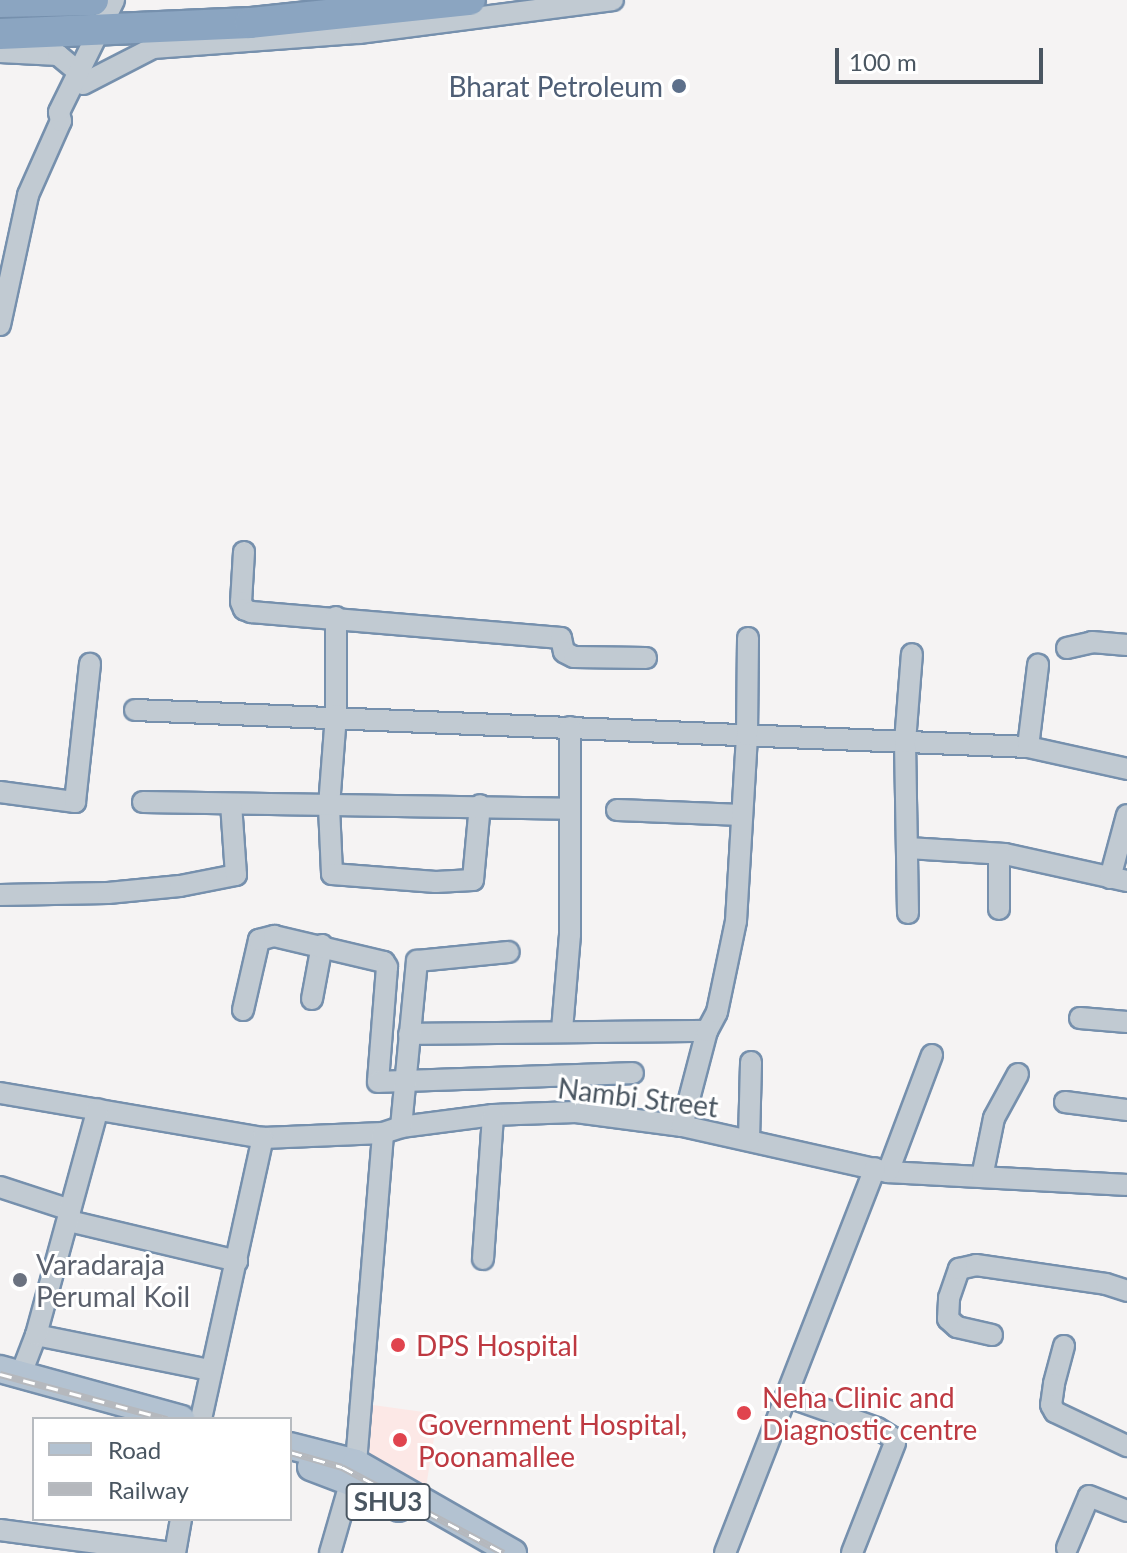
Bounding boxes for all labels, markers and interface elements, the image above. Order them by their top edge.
scale bar [839,32,1047,82]
text: 100 m [849,47,917,76]
place label: Bharat Petroleum [448,69,663,103]
marker: Bharat Petroleum [670,77,688,95]
street label: Nambi Street [556,1071,720,1123]
place label: Varadaraja Perumal Koil [36,1247,190,1313]
marker: Varadaraja Perumal Koil [11,1271,29,1289]
place label: DPS Hospital [416,1328,578,1362]
marker: DPS Hospital [387,1334,409,1356]
place label: Neha Clinic and Diagnostic centre [762,1380,977,1446]
marker: Neha Clinic and Diagnostic centre [733,1402,755,1424]
place label: Government Hospital, Poonamallee [418,1407,687,1473]
legend [32,1417,292,1521]
marker: Government Hospital, Poonamallee [389,1429,411,1451]
text: Road [108,1435,161,1464]
text: Railway [108,1475,189,1504]
road number: SHU3 [344,1480,432,1524]

